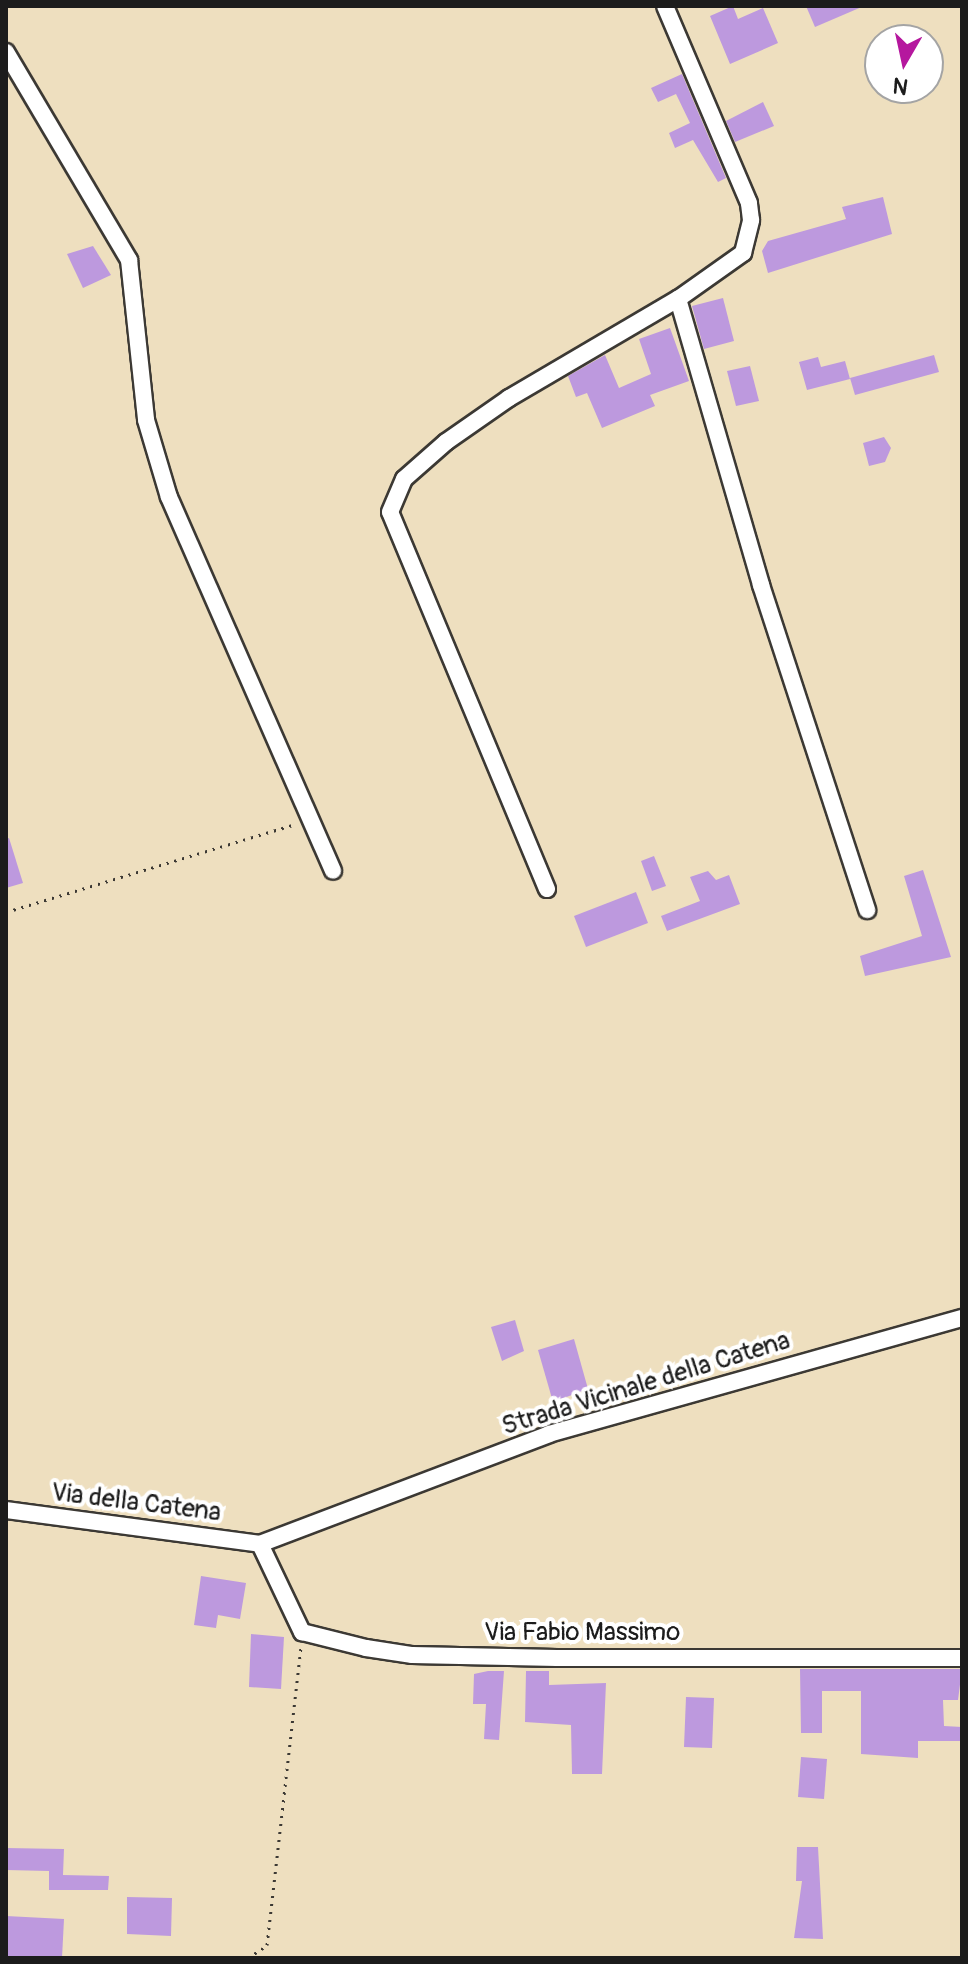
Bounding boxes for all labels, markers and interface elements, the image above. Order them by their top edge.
north arrow [864,24,944,104]
text: N [891,71,910,101]
street label: Strada Vicinale della Catena [498,1325,794,1443]
street label: Via della Catena [49,1477,223,1529]
street label: Via Fabio Massimo [484,1617,680,1649]

